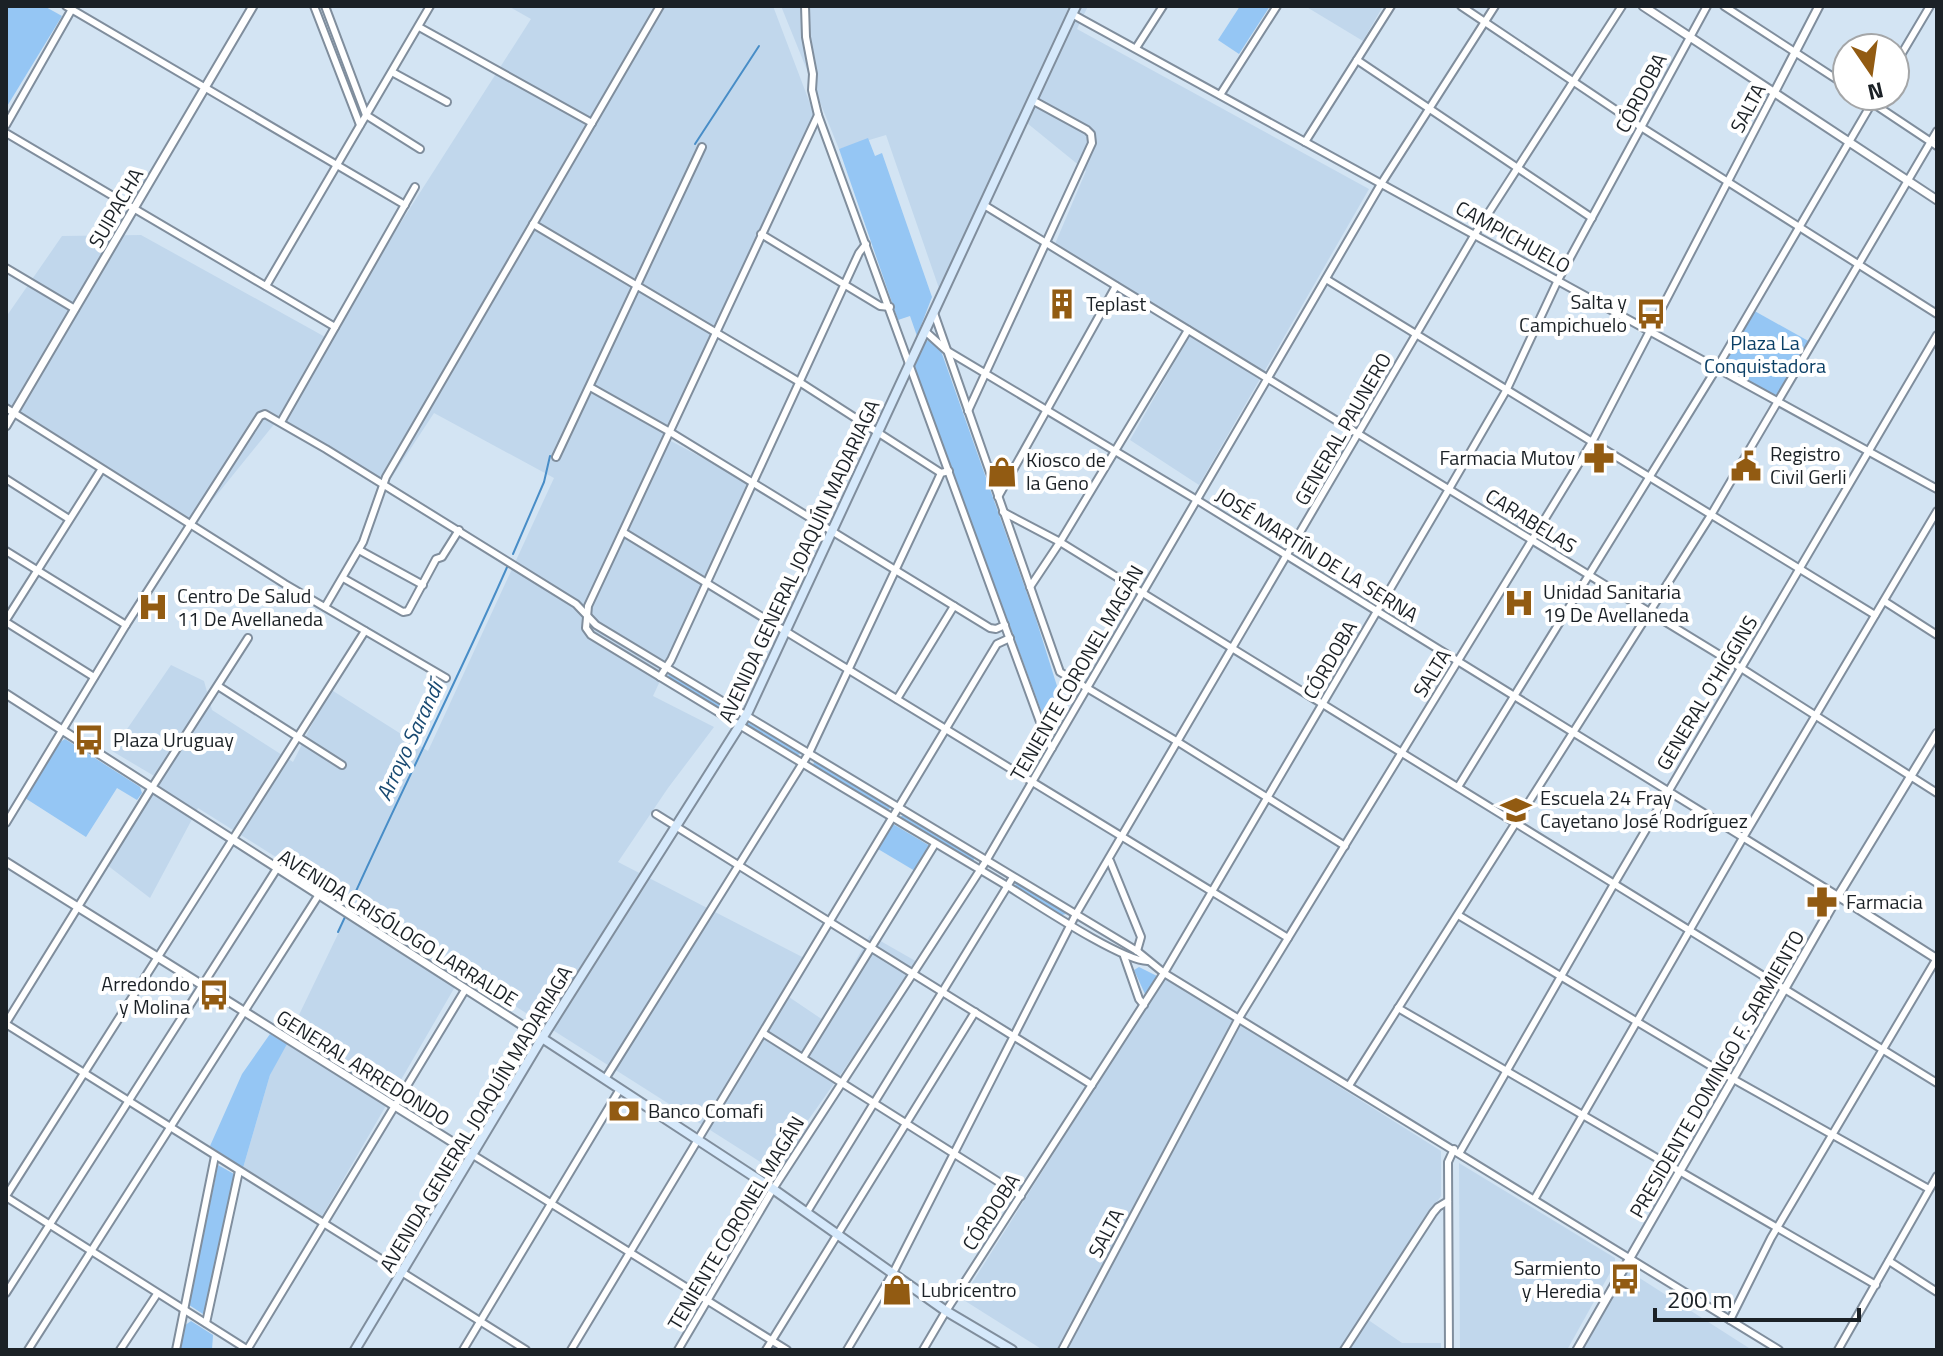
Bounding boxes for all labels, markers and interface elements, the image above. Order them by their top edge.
north arrow [1831,32,1911,112]
street label: CÓRDOBA [1607,47,1675,138]
text: N [1864,73,1887,110]
street label: SALTA [1722,78,1773,138]
street label: SUIPACHA [80,162,151,254]
street label: CAMPICHUELO [1450,192,1576,281]
place label: Salta y Campichuelo [1519,286,1627,340]
building icon: Teplast [1045,287,1079,321]
place label: Teplast [1086,288,1146,319]
bus stop icon: Salta y Campichuelo [1634,297,1668,331]
park label: Plaza La Conquistadora [1704,327,1826,381]
street label: GENERAL PAUNERO [1286,347,1399,511]
street label: AVENIDA GENERAL JOAQUÍN MADARIAGA [710,394,887,727]
place label: Registro Civil Gerli [1770,438,1847,492]
pharmacy icon: Farmacia Mutov [1582,441,1616,475]
place label: Farmacia Mutov [1440,442,1575,473]
place label: Kiosco de la Geno [1026,444,1106,498]
public building icon: Registro Civil Gerli [1729,449,1763,483]
shop icon: Kiosco de la Geno [985,455,1019,489]
street label: JOSÉ MARTÍN DE LA SERNA [1210,480,1425,630]
street label: CARABELAS [1480,480,1583,561]
street label: TENIENTE CORONEL MAGÁN [1002,559,1151,786]
place label: Unidad Sanitaria 19 De Avellaneda [1543,576,1689,630]
place label: Centro De Salud 11 De Avellaneda [177,580,323,634]
hospital icon: Unidad Sanitaria 19 De Avellaneda [1502,586,1536,620]
hospital icon: Centro De Salud 11 De Avellaneda [136,590,170,624]
street label: GENERAL O'HIGGINS [1648,609,1765,776]
street label: CÓRDOBA [1295,615,1365,705]
street label: SALTA [1405,643,1458,703]
water label: Arroyo Sarandí [367,671,454,806]
bus stop icon: Plaza Uruguay [72,723,106,757]
place label: Plaza Uruguay [113,724,234,755]
place label: Escuela 24 Fray Cayetano José Rodríguez [1540,782,1748,836]
school or university icon: Escuela 24 Fray Cayetano José Rodríguez [1499,793,1533,827]
street label: AVENIDA CRISÓLOGO LARRALDE [272,841,524,1014]
pharmacy icon: Farmacia [1805,885,1839,919]
place label: Farmacia [1846,886,1923,917]
street label: PRESIDENTE DOMINGO F. SARMIENTO [1621,924,1812,1224]
street label: AVENIDA GENERAL JOAQUÍN MADARIAGA [371,959,580,1278]
place label: Arredondo y Molina [101,968,190,1022]
bus stop icon: Arredondo y Molina [197,978,231,1012]
street label: GENERAL ARREDONDO [271,1002,456,1134]
bank icon: Banco Comafi [607,1094,641,1128]
place label: Banco Comafi [648,1095,764,1126]
street label: TENIENTE CORONEL MAGÁN [659,1110,812,1336]
street label: CÓRDOBA [954,1167,1027,1256]
street label: SALTA [1080,1203,1131,1263]
place label: Sarmiento y Heredia [1514,1252,1601,1306]
bus stop icon: Sarmiento y Heredia [1608,1262,1642,1296]
scale bar [1655,1272,1859,1322]
shop icon: Lubricentro [880,1273,914,1307]
place label: Lubricentro [921,1274,1017,1305]
text: 200 m [1667,1281,1733,1317]

